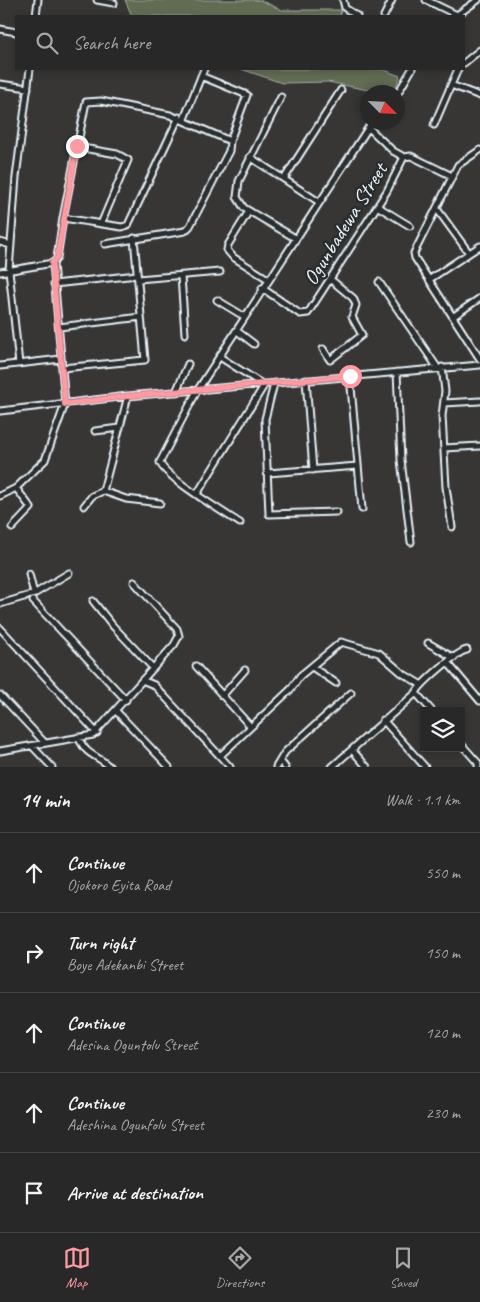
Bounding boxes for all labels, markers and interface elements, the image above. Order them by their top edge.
search box [15,15,465,70]
icon: search [33,29,61,57]
text: Search here [73,31,150,55]
north arrow [360,85,405,130]
route end [66,135,89,158]
street label: Ogunbadewa Street [297,157,394,290]
route start [339,365,362,388]
map controls [420,707,465,752]
button: layers [420,707,465,752]
text: 14 min [20,787,70,813]
text: Walk · 1.1 km [385,790,460,810]
text: Continue [67,851,124,875]
icon: ahead [20,859,48,887]
text: 550 m [426,863,460,883]
text: Ojokoro Eyita Road [67,875,171,895]
text: Turn right [67,931,134,955]
icon: right [20,939,48,967]
text: 150 m [426,943,460,963]
text: Boye Adekanbi Street [67,955,183,975]
text: Continue [67,1011,124,1035]
icon: ahead [20,1019,48,1047]
text: 120 m [426,1023,460,1043]
text: Adesina Oguntolu Street [67,1035,198,1055]
text: Continue [67,1091,124,1115]
icon: ahead [20,1099,48,1127]
text: 230 m [426,1103,460,1123]
text: Adeshina Ogunfolu Street [67,1115,204,1135]
icon: arrive [20,1179,48,1207]
text: Arrive at destination [67,1181,203,1205]
tab: Map [63,1244,91,1291]
tab: Directions [216,1244,264,1291]
tab: Saved [389,1244,417,1291]

